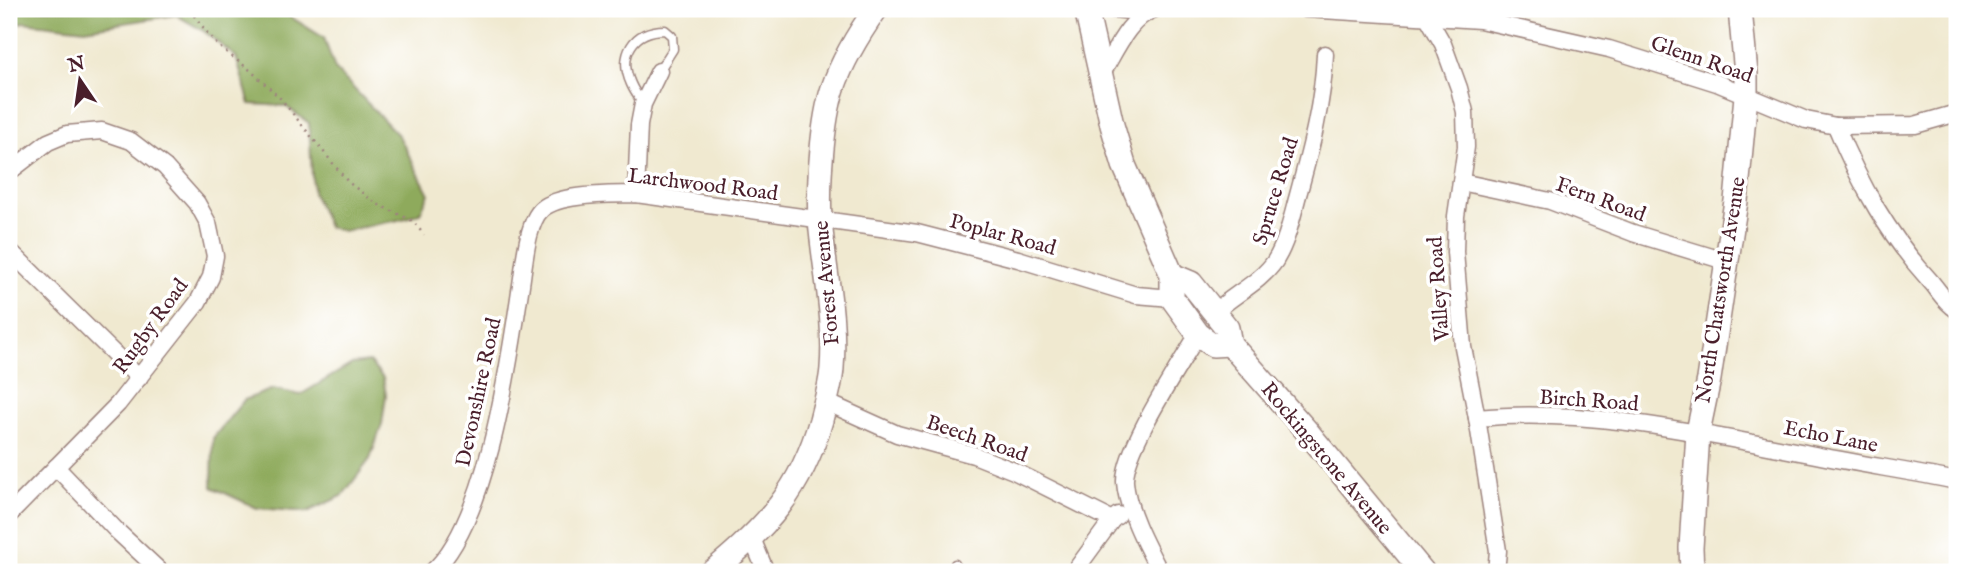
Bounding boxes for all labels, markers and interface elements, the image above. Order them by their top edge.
street label: Glenn Road [1647,30,1757,91]
north arrow [46,46,116,116]
text: N [65,52,88,79]
street label: Spruce Road [1247,133,1306,249]
street label: Larchwood Road [626,163,780,208]
street label: Fern Road [1552,172,1650,229]
street label: North Chatsworth Avenue [1690,175,1753,405]
street label: Poplar Road [947,208,1059,263]
street label: Forest Avenue [809,219,846,346]
street label: Valley Road [1422,235,1457,343]
street label: Rugby Road [108,273,195,380]
street label: Devonshire Road [450,315,509,469]
street label: Rockingstone Avenue [1254,377,1398,541]
street label: Birch Road [1538,385,1640,418]
street label: Beech Road [922,409,1031,470]
street label: Echo Lane [1781,415,1880,460]

